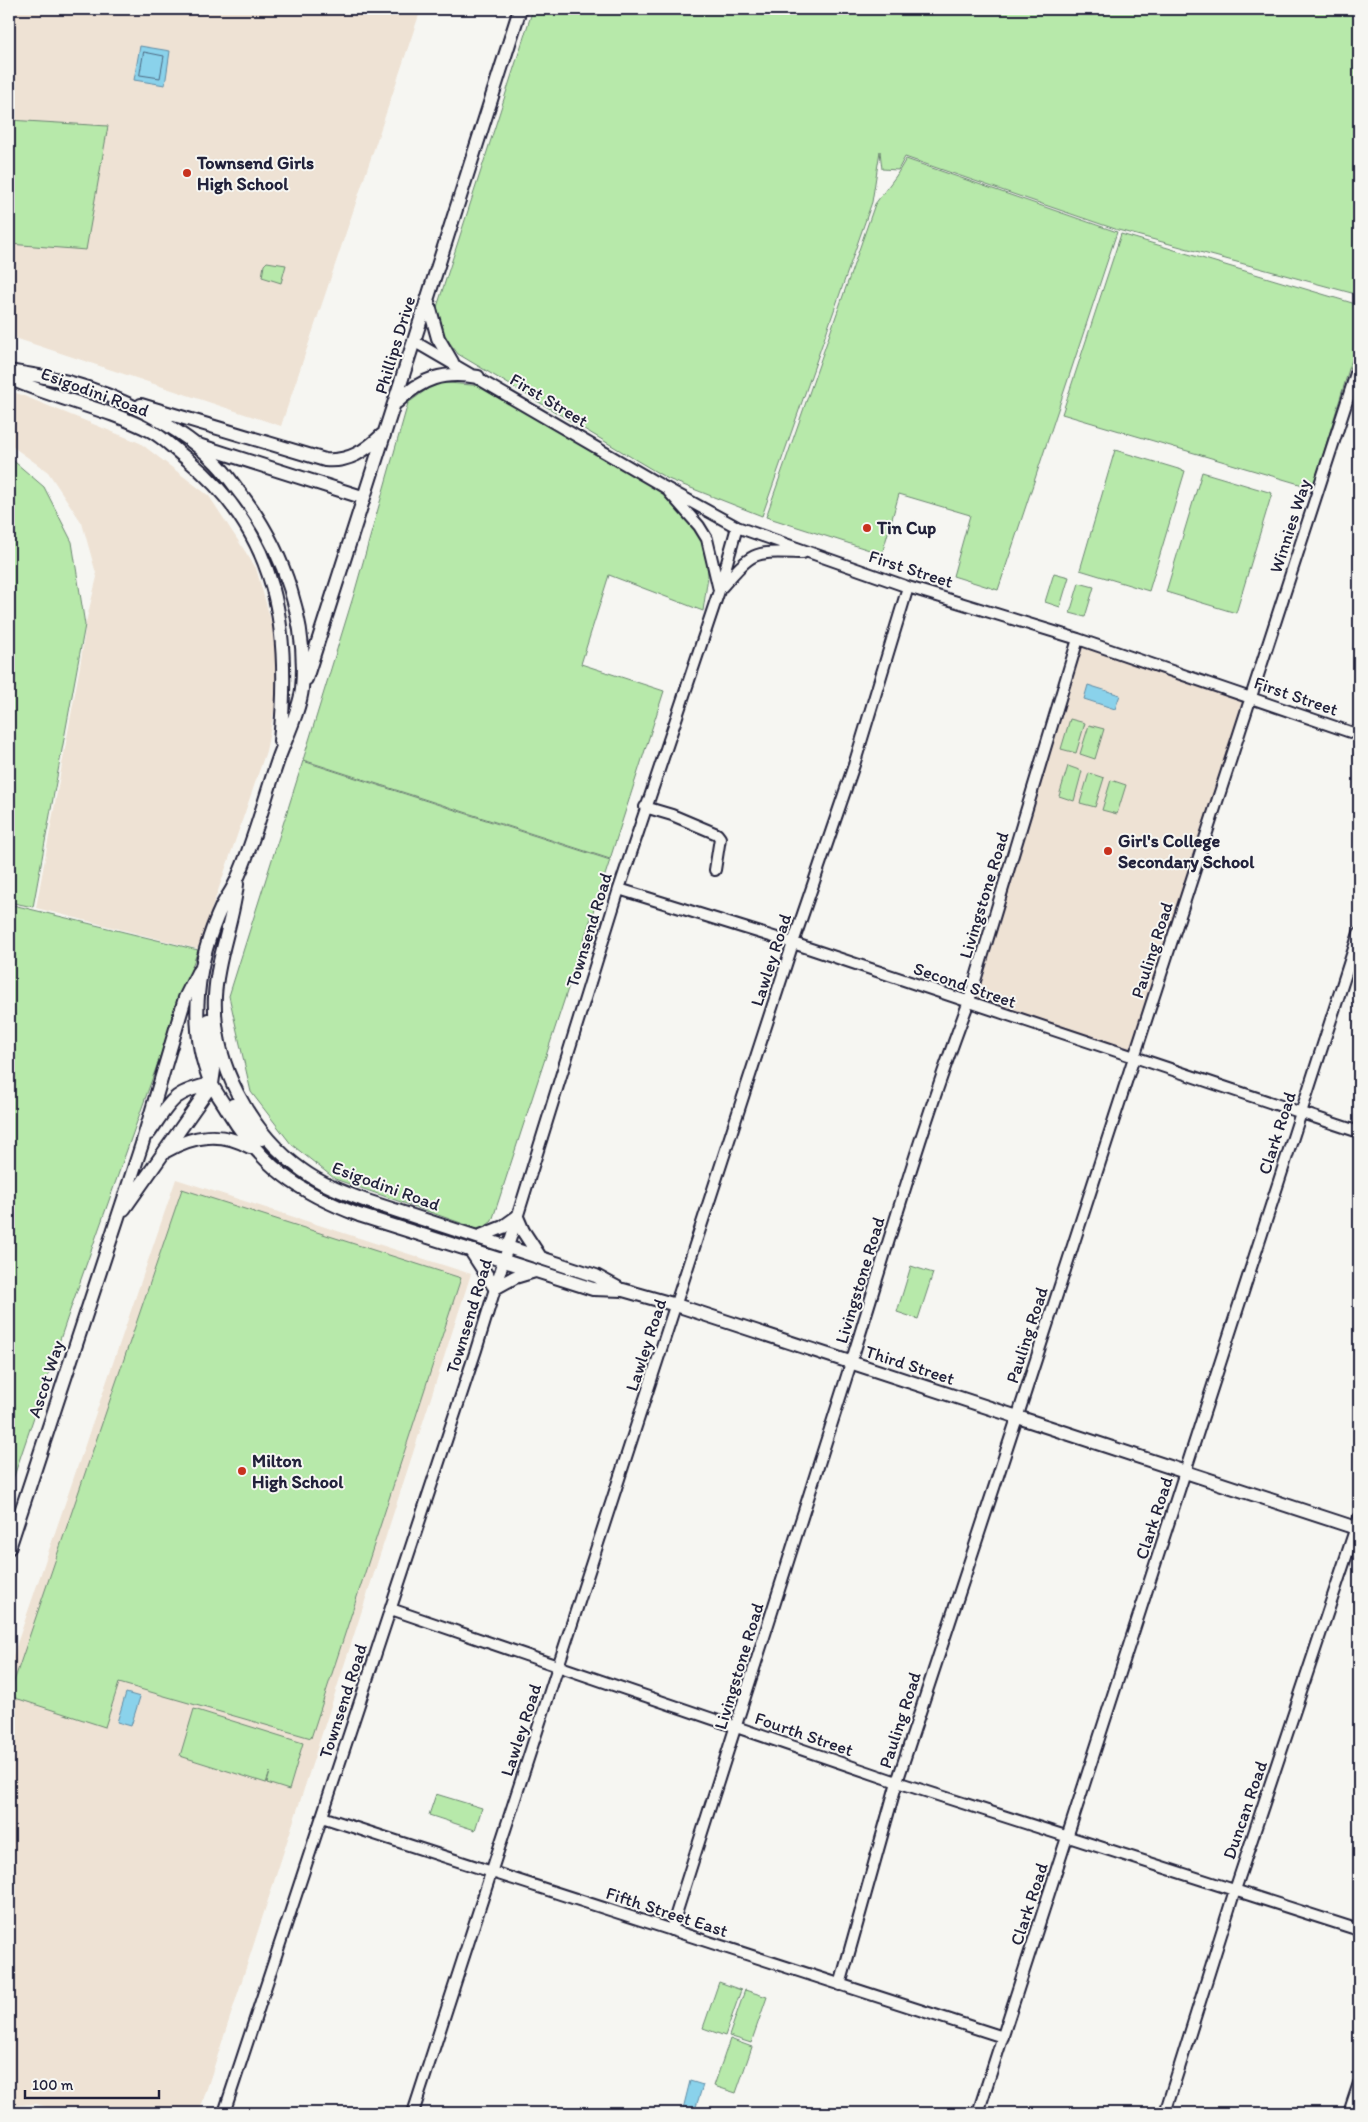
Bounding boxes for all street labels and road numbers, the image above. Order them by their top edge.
street label: Phillips Drive [370,293,420,397]
street label: Esigodini Road [38,362,152,422]
street label: First Street [506,368,592,432]
street label: Winnies Way [1264,476,1316,576]
street label: First Street [866,545,956,593]
street label: First Street [1251,671,1341,721]
street label: Livingstone Road [954,829,1014,961]
street label: Townsend Road [561,870,617,990]
street label: Pauling Road [1126,899,1178,1001]
street label: Lawley Road [746,911,796,1009]
street label: Second Street [911,957,1020,1013]
street label: Clark Road [1253,1089,1301,1177]
street label: Esigodini Road [329,1156,443,1216]
street label: Livingstone Road [830,1214,890,1346]
street label: Townsend Road [441,1256,497,1376]
street label: Pauling Road [1001,1284,1053,1386]
street label: Lawley Road [621,1296,671,1394]
street label: Ascot Way [23,1337,69,1421]
street label: Third Street [863,1340,958,1390]
street label: Clark Road [1130,1474,1178,1562]
street label: Livingstone Road [709,1600,769,1732]
street label: Townsend Road [314,1641,372,1761]
street label: Pauling Road [874,1669,926,1771]
street label: Lawley Road [496,1681,546,1779]
street label: Fourth Street [752,1707,856,1761]
street label: Duncan Road [1218,1758,1272,1862]
street label: Clark Road [1005,1860,1053,1948]
street label: Fifth Street East [603,1882,731,1942]

